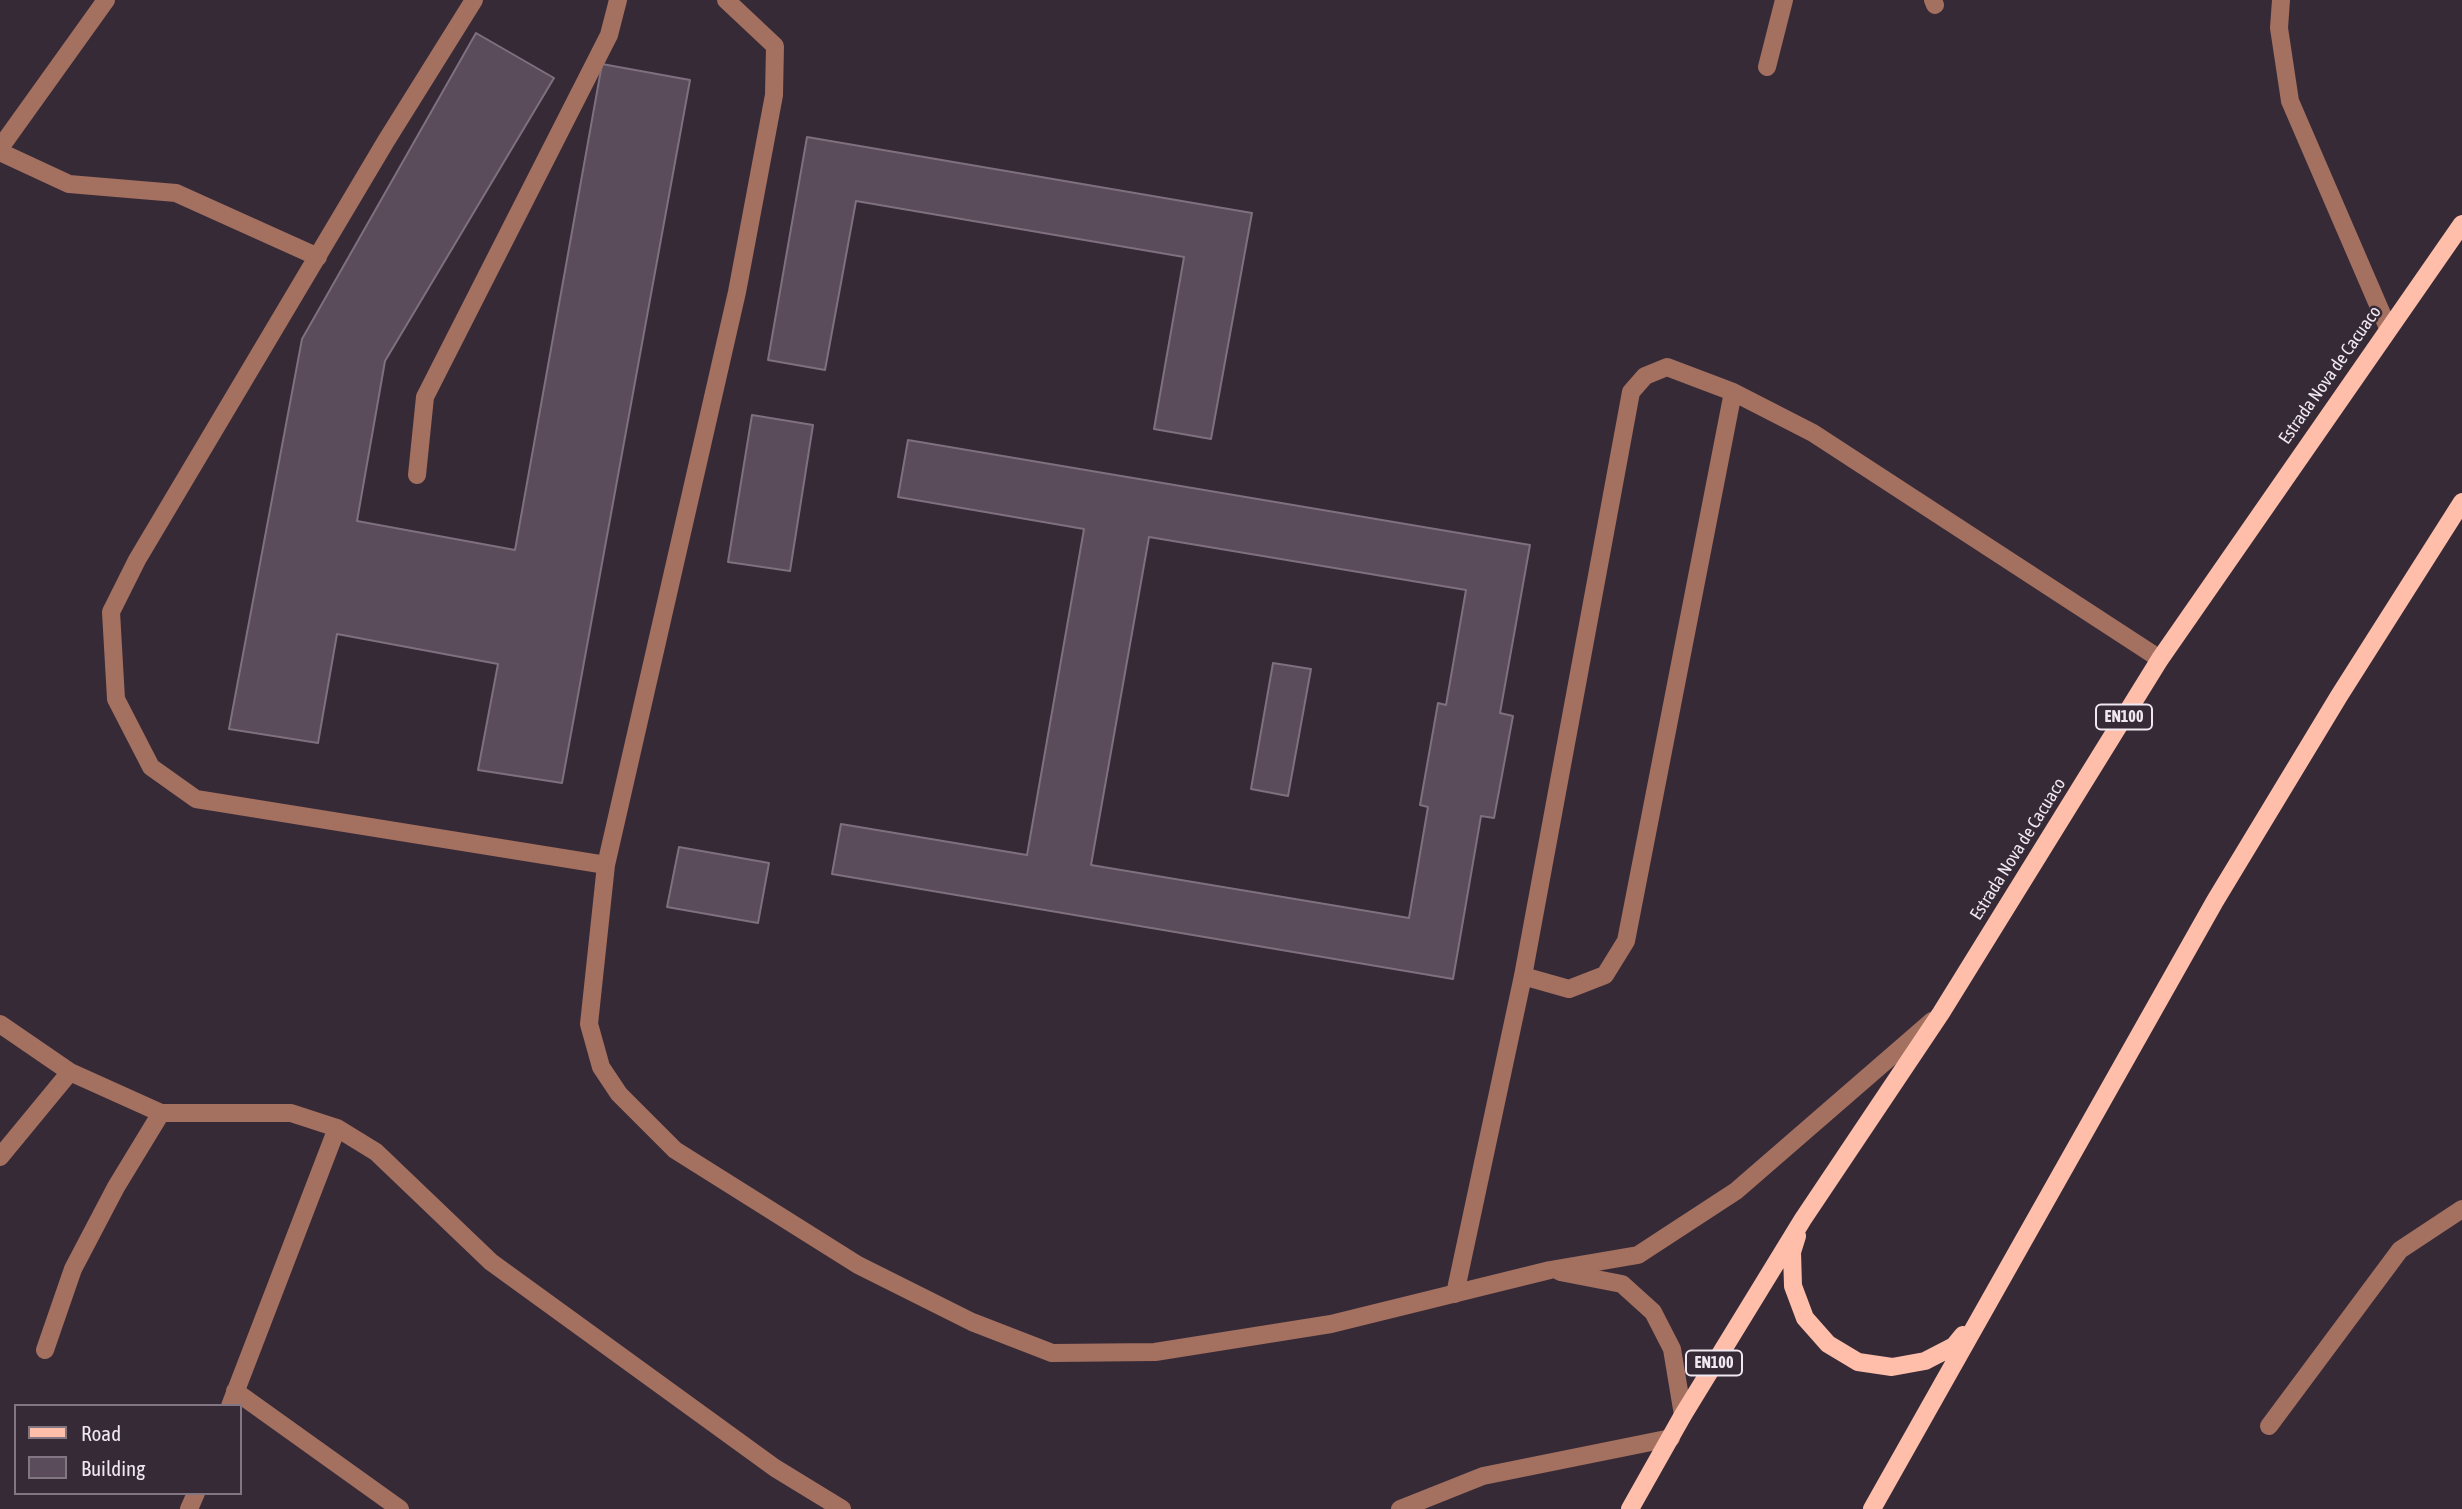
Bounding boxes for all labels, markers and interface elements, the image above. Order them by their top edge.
street label: Estrada Nova de Cacuaco [2274,302,2386,448]
road number: EN100 [2096,704,2152,730]
street label: Estrada Nova de Cacuaco [1966,774,2070,924]
road number: EN100 [1686,1350,1742,1376]
legend [14,1404,242,1495]
text: Road [81,1421,121,1445]
text: Building [81,1456,145,1480]

